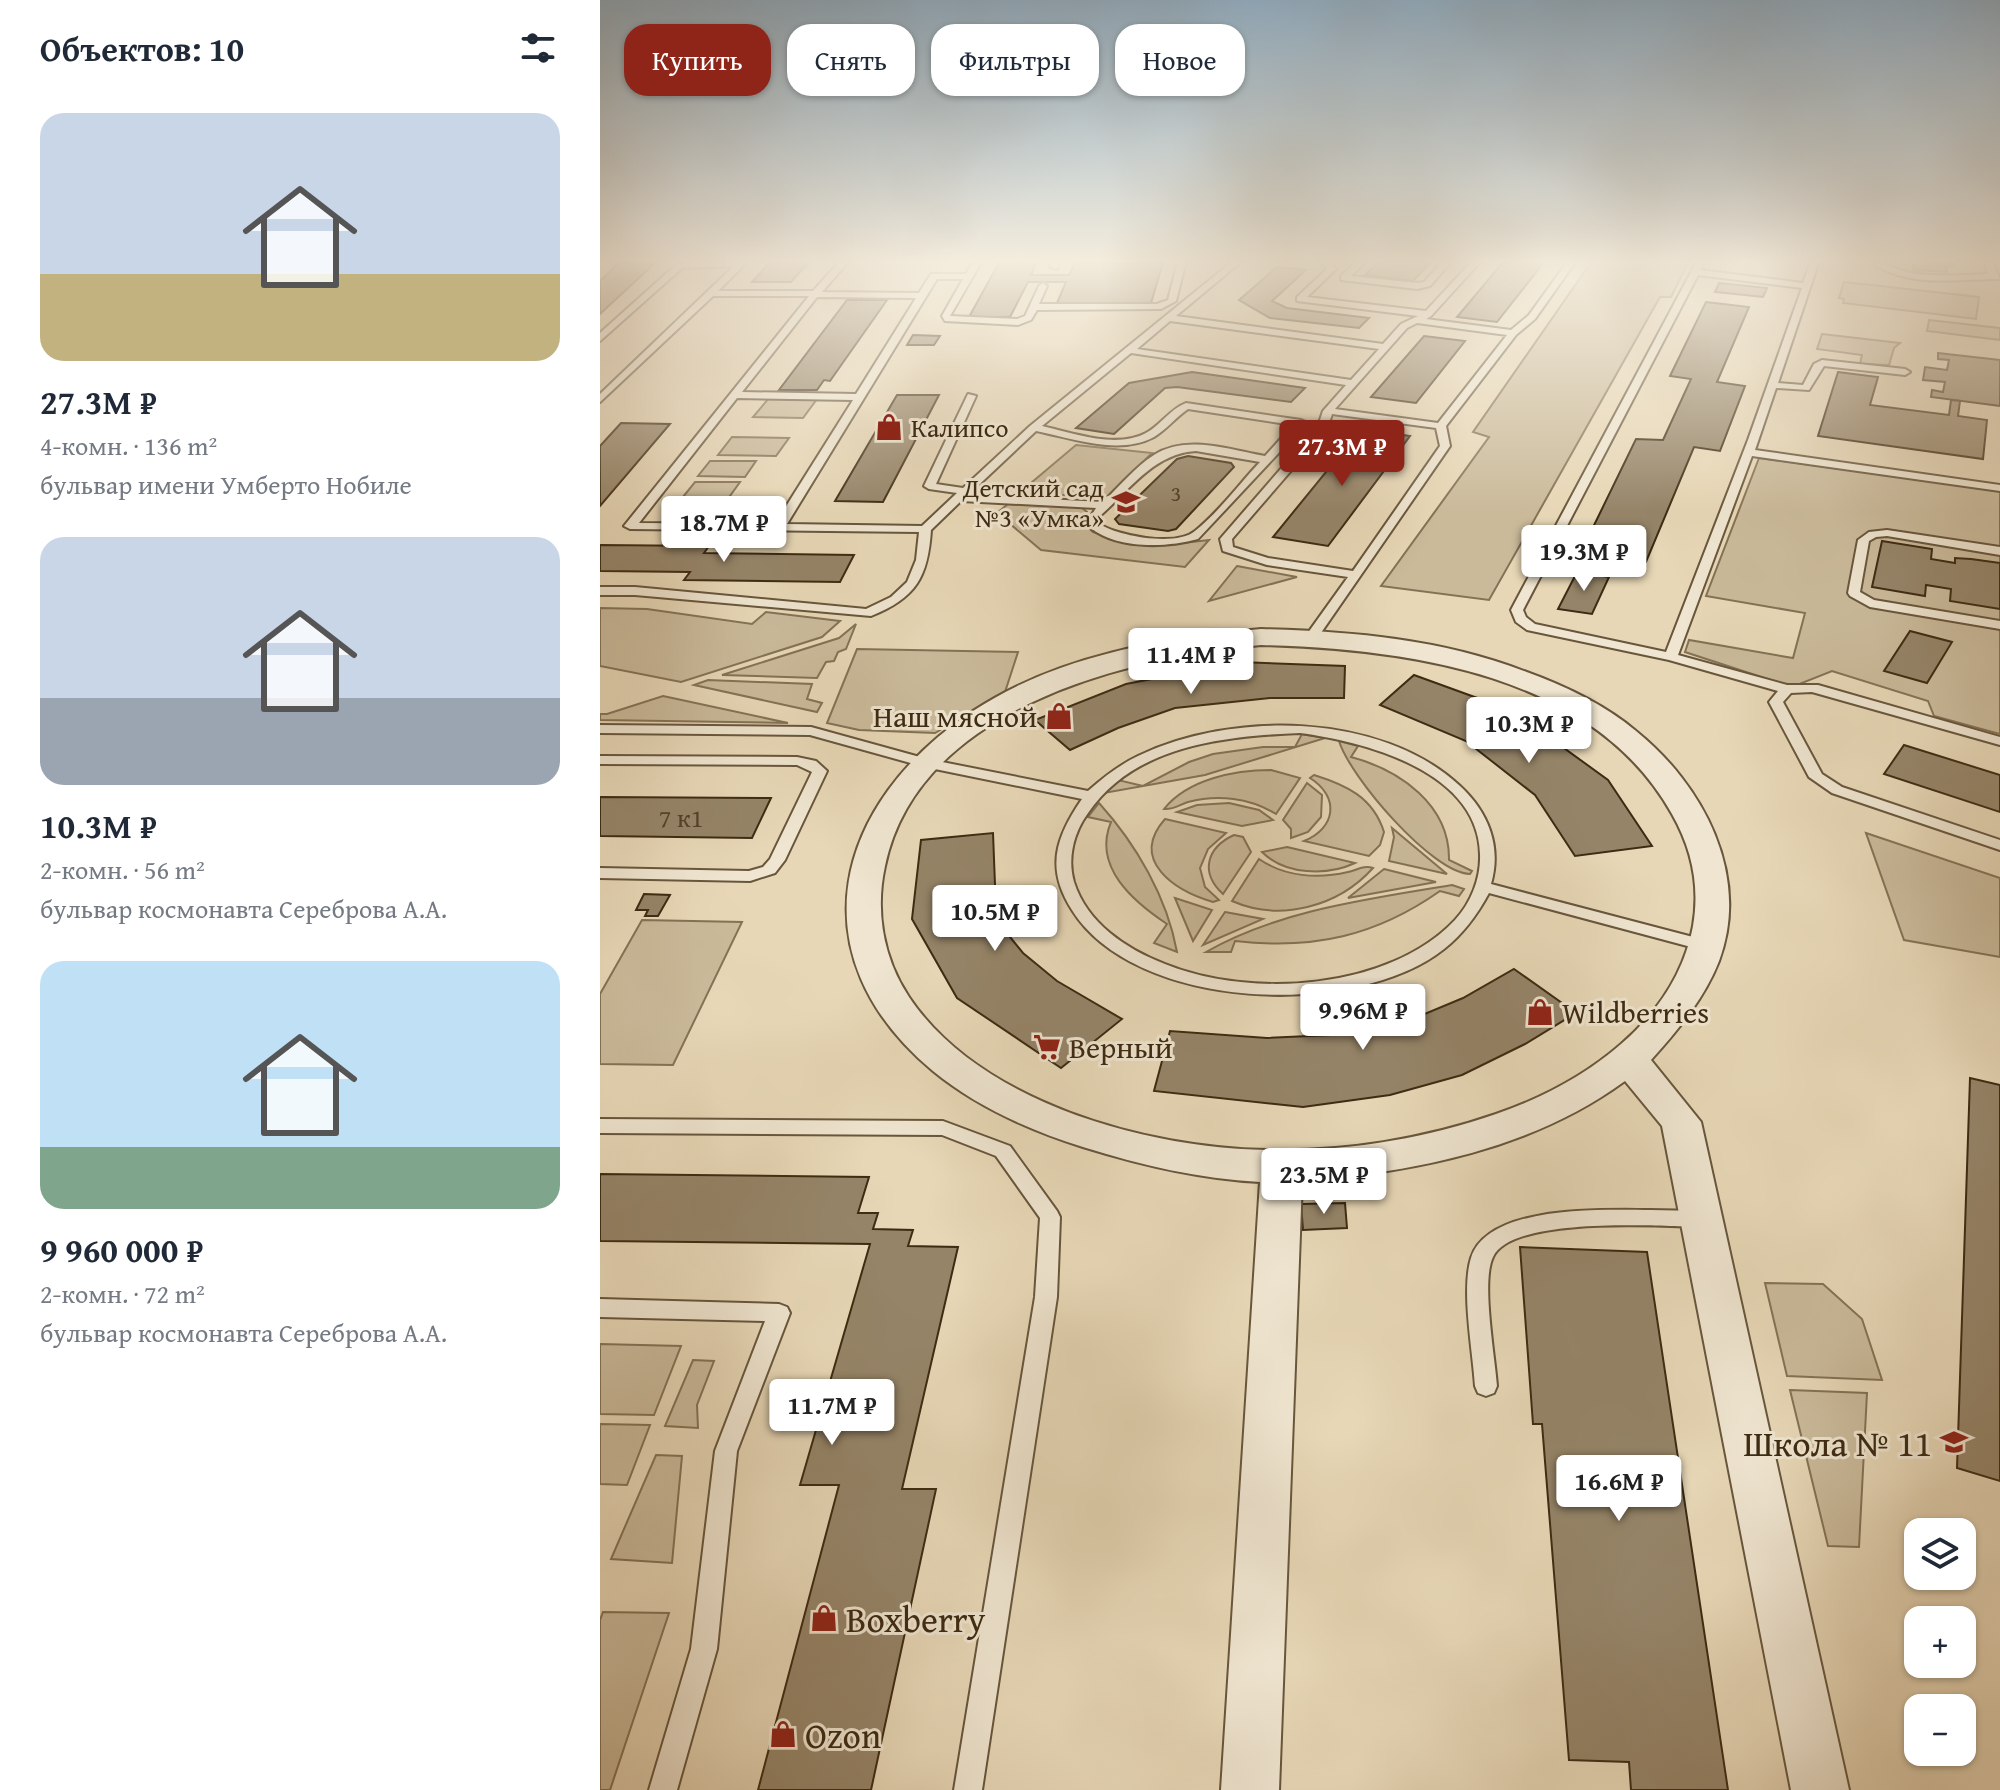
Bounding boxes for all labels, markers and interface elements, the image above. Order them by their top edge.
text: Объектов: 10 [40,24,244,73]
chip: Купить [624,24,771,96]
chip: Снять [787,24,915,96]
chip: Фильтры [931,24,1099,96]
chip: Новое [1115,24,1245,96]
icon: filters [516,26,560,70]
icon: home [228,165,372,309]
text: 27.3M ₽ [40,377,157,426]
place label: Калипсо [911,408,1009,447]
shop icon: Калипсо [874,412,904,442]
pin: 27.3M ₽ [1268,420,1416,488]
text: 4-комн. · 136 m² [40,426,217,465]
text: 27.3M ₽ [1297,426,1387,465]
text: бульвар имени Умберто Нобиле [40,465,412,504]
place label: Детский сад №3 «Умка» [962,468,1104,537]
house number: 3 [1171,477,1181,509]
school or university icon: Детский сад №3 «Умка» [1111,487,1141,517]
pin: 18.7M ₽ [650,496,798,564]
text: 18.7M ₽ [679,502,769,541]
pin: 19.3M ₽ [1510,525,1658,593]
text: 19.3M ₽ [1539,531,1629,570]
icon: home [228,589,372,733]
pin: 11.4M ₽ [1117,628,1265,696]
text: 11.4M ₽ [1146,634,1236,673]
place label: Наш мясной [873,694,1037,738]
pin: 10.3M ₽ [1455,697,1603,765]
shop icon: Наш мясной [1044,701,1074,731]
text: 10.3M ₽ [1484,703,1574,742]
house number: 7 к1 [659,798,703,837]
text: 10.3M ₽ [40,801,157,850]
text: 2-комн. · 56 m² [40,850,205,889]
pin: 10.5M ₽ [921,885,1069,953]
text: бульвар космонавта Сереброва А.А. [40,889,447,928]
text: 10.5M ₽ [950,891,1040,930]
pin: 9.96M ₽ [1289,984,1437,1052]
text: 9.96M ₽ [1318,990,1408,1029]
place label: Wildberries [1562,990,1709,1034]
shop icon: Wildberries [1525,997,1555,1027]
icon: home [228,1013,372,1157]
place label: Верный [1069,1025,1173,1069]
supermarket icon: Верный [1032,1032,1062,1062]
pin: 23.5M ₽ [1250,1148,1398,1216]
text: 23.5M ₽ [1279,1154,1369,1193]
text: 9 960 000 ₽ [40,1225,203,1274]
text: 2-комн. · 72 m² [40,1274,205,1313]
text: бульвар космонавта Сереброва А.А. [40,1313,447,1352]
pin: 11.7M ₽ [758,1379,906,1447]
text: 11.7M ₽ [787,1385,877,1424]
place label: Школа № 11 [1743,1416,1932,1469]
school or university icon: Школа № 11 [1939,1427,1969,1457]
pin: 16.6M ₽ [1545,1455,1693,1523]
text: 16.6M ₽ [1574,1461,1664,1500]
map controls [1904,1518,1976,1766]
button: layers [1904,1518,1976,1590]
place label: Boxberry [846,1592,986,1645]
shop icon: Boxberry [809,1603,839,1633]
button: + [1904,1606,1976,1678]
button: − [1904,1694,1976,1766]
place label: Ozon [805,1708,881,1761]
shop icon: Ozon [768,1719,798,1749]

